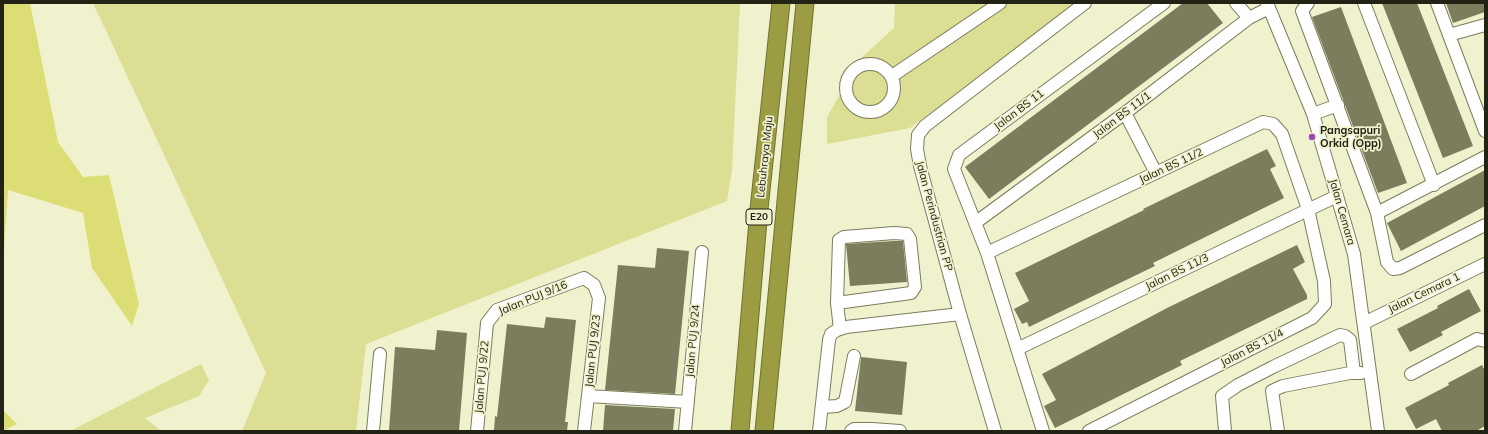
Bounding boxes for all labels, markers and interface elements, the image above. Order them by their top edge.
street label: Jalan BS 11 [991,87,1047,133]
street label: Jalan BS 11/1 [1091,89,1153,141]
street label: Lebuhraya Maju [754,116,776,198]
place label: Pangsapuri Orkid (Opp) [1320,124,1382,150]
marker: Pangsapuri Orkid (Opp) [1307,132,1317,142]
street label: Jalan BS 11/2 [1137,145,1205,187]
street label: Jalan Perindustrian PP [913,159,955,273]
street label: Jalan Cemara [1326,177,1358,247]
road number: E20 [746,209,772,225]
street label: Jalan BS 11/3 [1143,251,1211,293]
street label: Jalan Cemara 1 [1386,270,1462,316]
street label: Jalan PUJ 9/16 [497,278,569,318]
street label: Jalan PUJ 9/24 [683,304,703,378]
street label: Jalan PUJ 9/23 [583,314,603,388]
street label: Jalan BS 11/4 [1218,326,1286,370]
street label: Jalan PUJ 9/22 [472,340,492,414]

